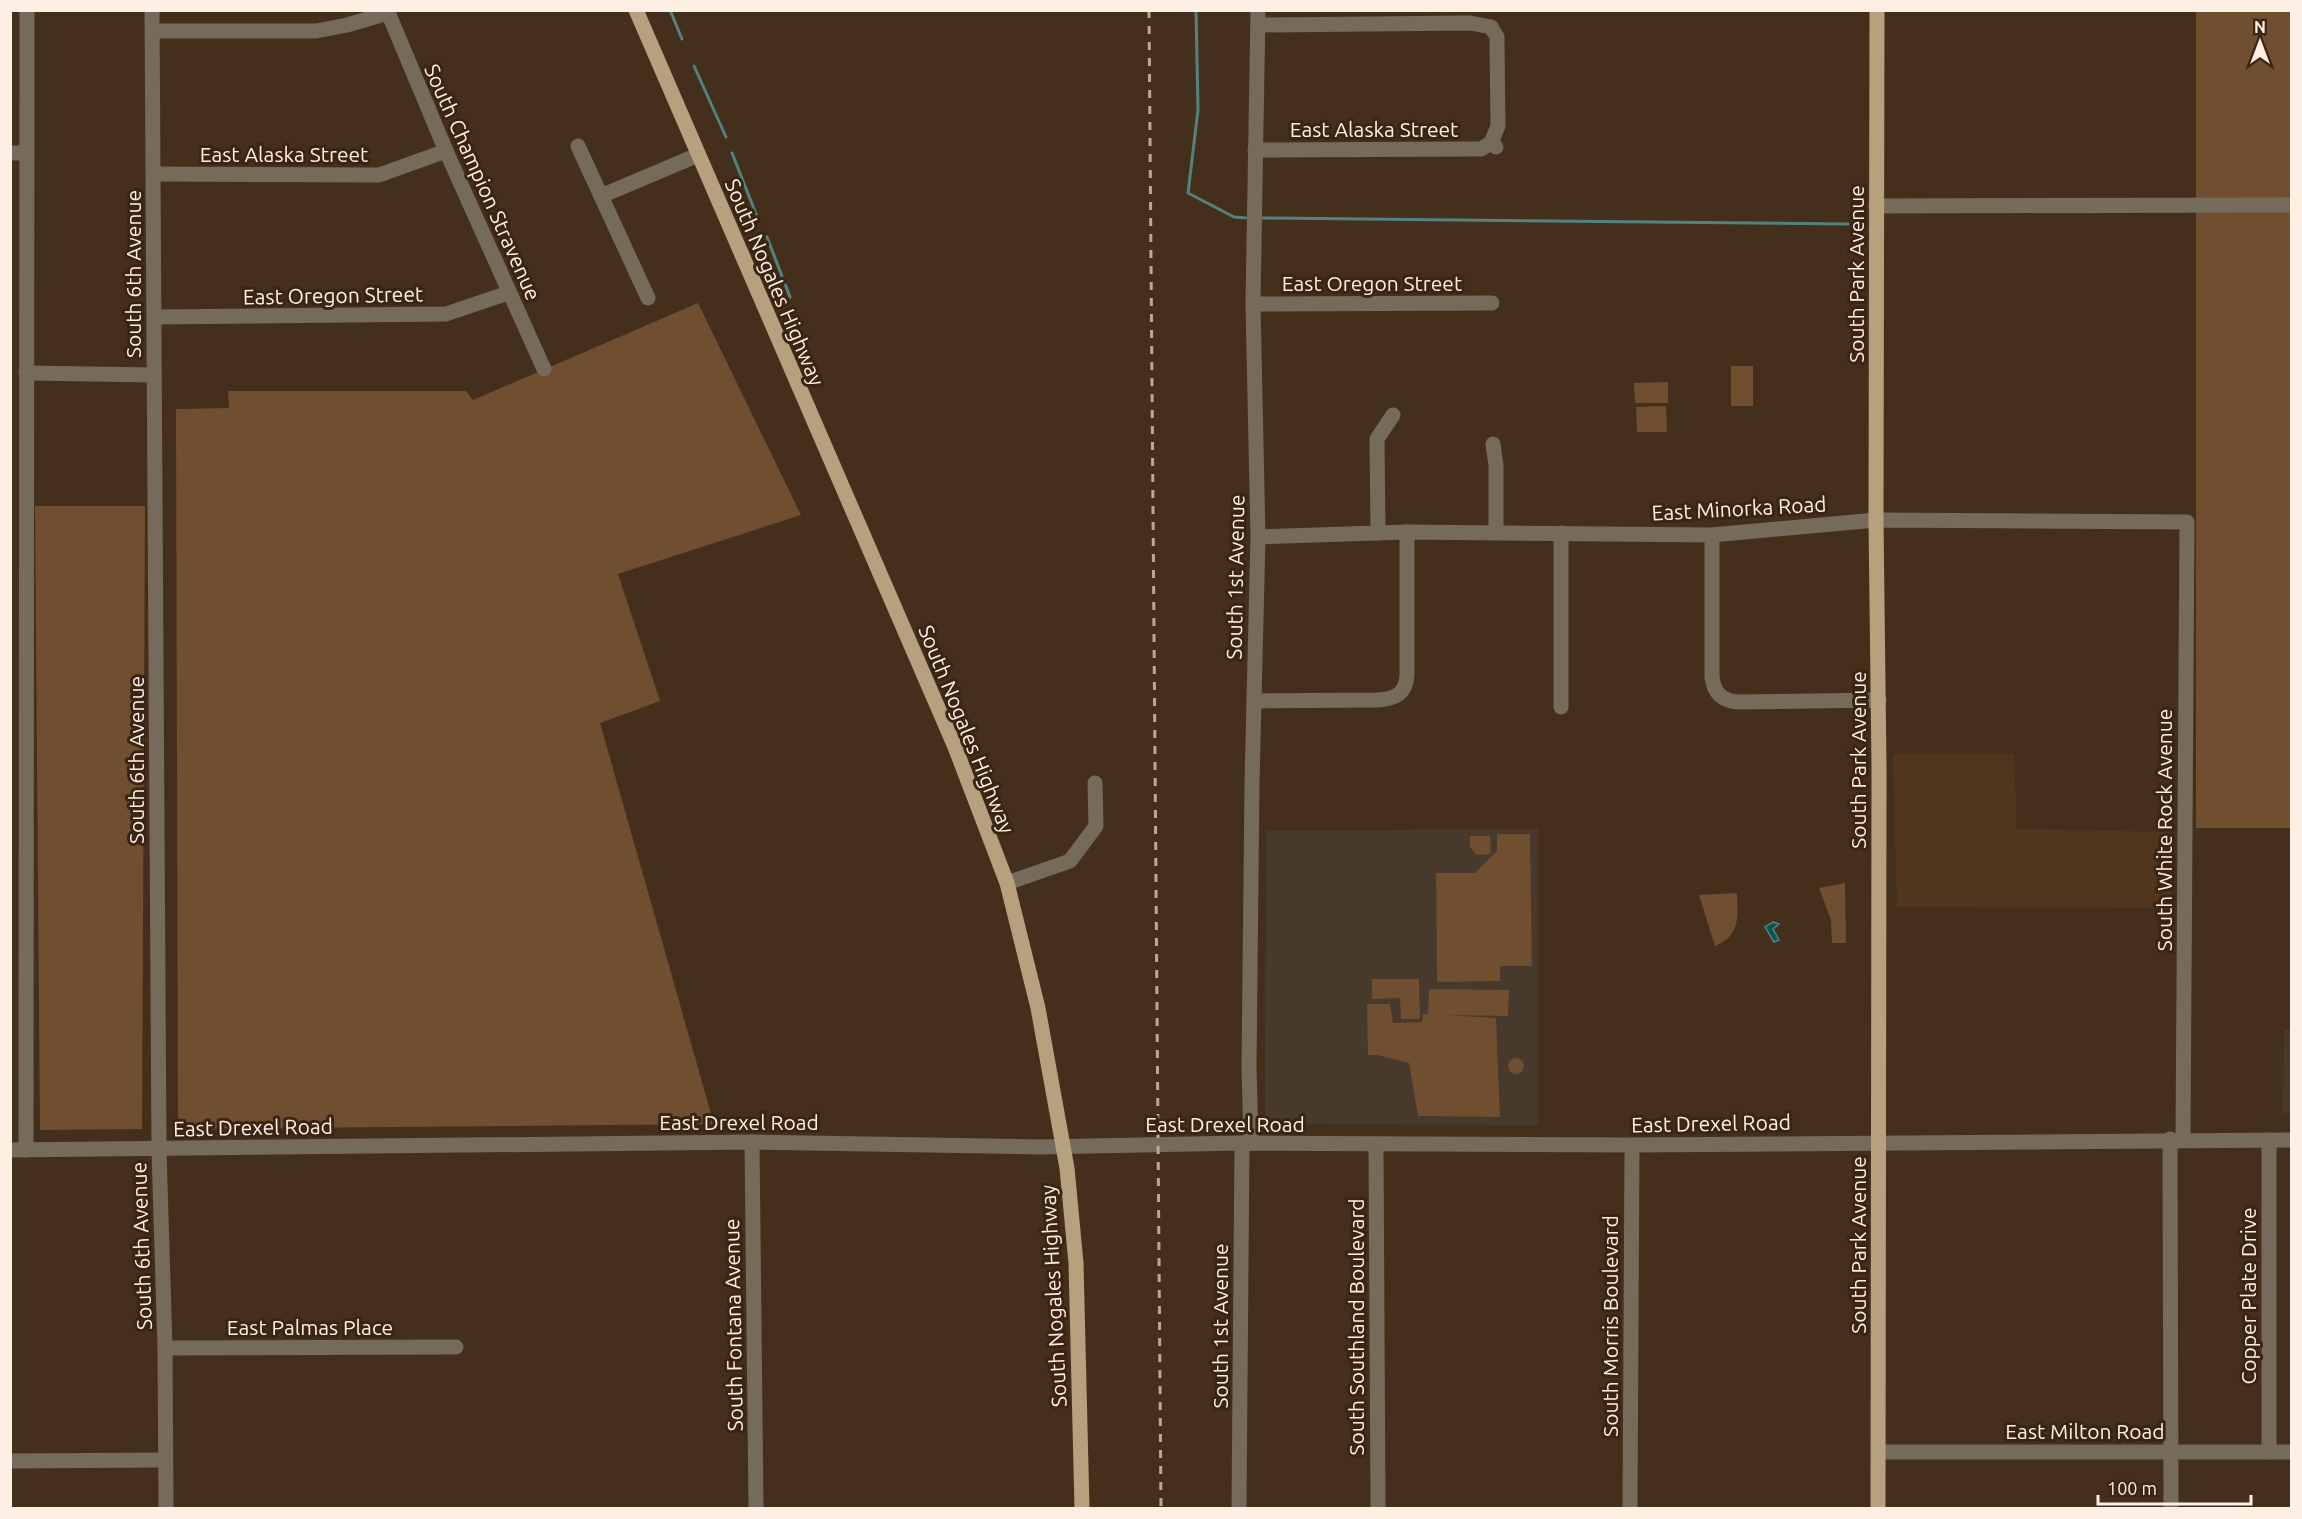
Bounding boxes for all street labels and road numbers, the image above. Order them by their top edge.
street label: South Champion Stravenue [420,60,546,304]
street label: East Alaska Street [1290,117,1458,141]
street label: East Alaska Street [200,142,368,166]
street label: South Nogales Highway [720,175,830,389]
street label: South Park Avenue [1844,185,1868,363]
street label: South 6th Avenue [121,190,145,358]
street label: East Oregon Street [1282,271,1462,295]
street label: East Oregon Street [243,281,423,309]
street label: East Minorka Road [1651,491,1827,525]
street label: South 1st Avenue [1222,494,1248,660]
street label: South Nogales Highway [914,621,1020,837]
street label: South Park Avenue [1846,671,1870,849]
street label: South 6th Avenue [124,676,148,844]
street label: South White Rock Avenue [2152,709,2176,951]
street label: East Drexel Road [659,1110,819,1134]
street label: East Drexel Road [1631,1110,1791,1136]
street label: East Drexel Road [1145,1112,1305,1136]
street label: East Drexel Road [173,1114,333,1140]
street label: South Park Avenue [1846,1156,1870,1334]
street label: South 6th Avenue [126,1162,156,1330]
street label: South Nogales Highway [1035,1184,1071,1408]
street label: South Southland Boulevard [1344,1198,1368,1456]
street label: Copper Plate Drive [2236,1207,2260,1385]
street label: South Morris Boulevard [1598,1215,1622,1437]
street label: South Fontana Avenue [719,1218,747,1432]
street label: South 1st Avenue [1208,1243,1232,1409]
street label: East Palmas Place [227,1315,393,1339]
street label: East Milton Road [2005,1419,2165,1443]

